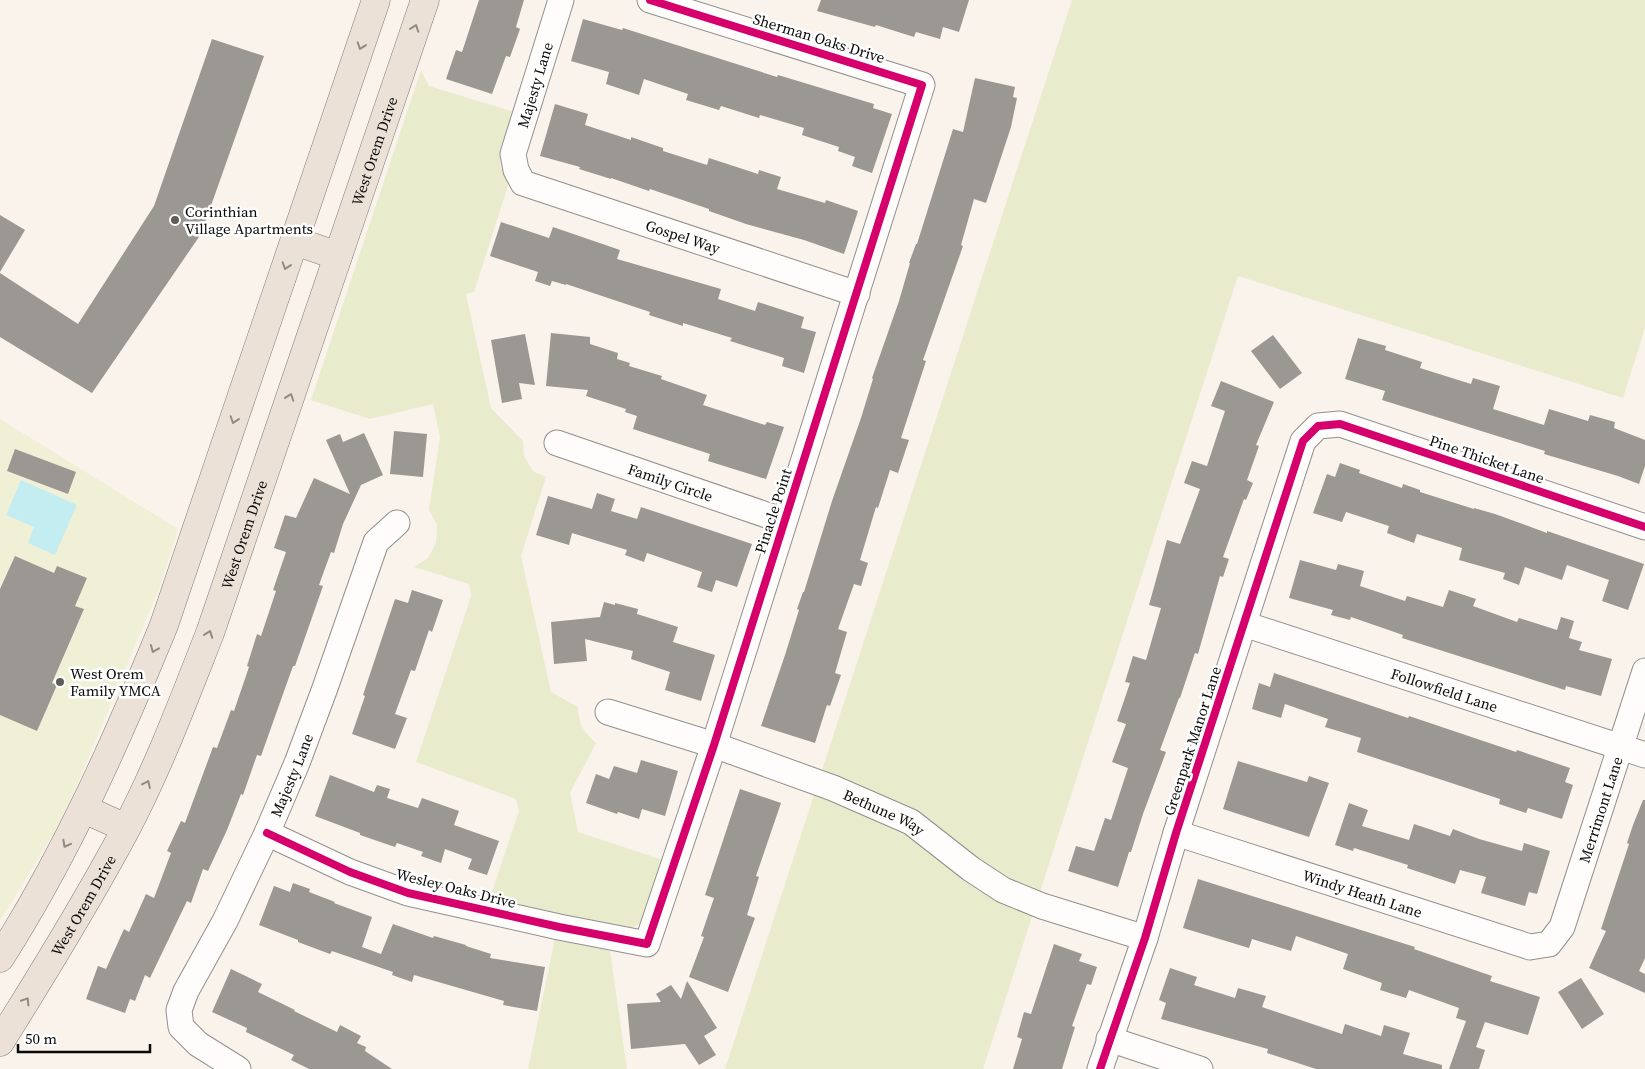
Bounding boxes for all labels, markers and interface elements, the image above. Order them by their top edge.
street label: Sherman Oaks Drive [751,8,888,68]
one-way arrow [410,24,420,33]
street label: Majesty Lane [512,39,558,130]
one-way arrow [357,41,367,50]
street label: West Orem Drive [346,93,402,208]
place label: Corinthian Village Apartments [185,201,313,239]
marker: Corinthian Village Apartments [169,214,181,226]
street label: Gospel Way [643,214,723,258]
one-way arrow [282,262,292,270]
one-way arrow [284,393,294,402]
one-way arrow [230,415,240,424]
street label: Pine Thicket Lane [1427,429,1548,489]
street label: Family Circle [625,458,716,506]
street label: Pinacle Point [749,466,797,556]
street label: West Orem Drive [215,477,272,592]
one-way arrow [203,630,213,639]
one-way arrow [150,644,160,652]
street label: Followfield Lane [1388,662,1501,717]
place label: West Orem Family YMCA [70,663,161,701]
street label: Greenpark Manor Lane [1158,663,1226,818]
marker: West Orem Family YMCA [54,676,66,688]
street label: Majesty Lane [265,730,318,820]
street label: Merrimont Lane [1573,753,1627,865]
one-way arrow [141,780,152,789]
street label: Bethune Way [840,783,930,840]
one-way arrow [62,839,72,848]
street label: West Orem Drive [45,851,121,960]
street label: Wesley Oaks Drive [394,863,519,913]
street label: Windy Heath Lane [1300,864,1425,922]
one-way arrow [20,997,29,1006]
scale bar [18,1022,150,1054]
text: 50 m [25,1028,57,1049]

